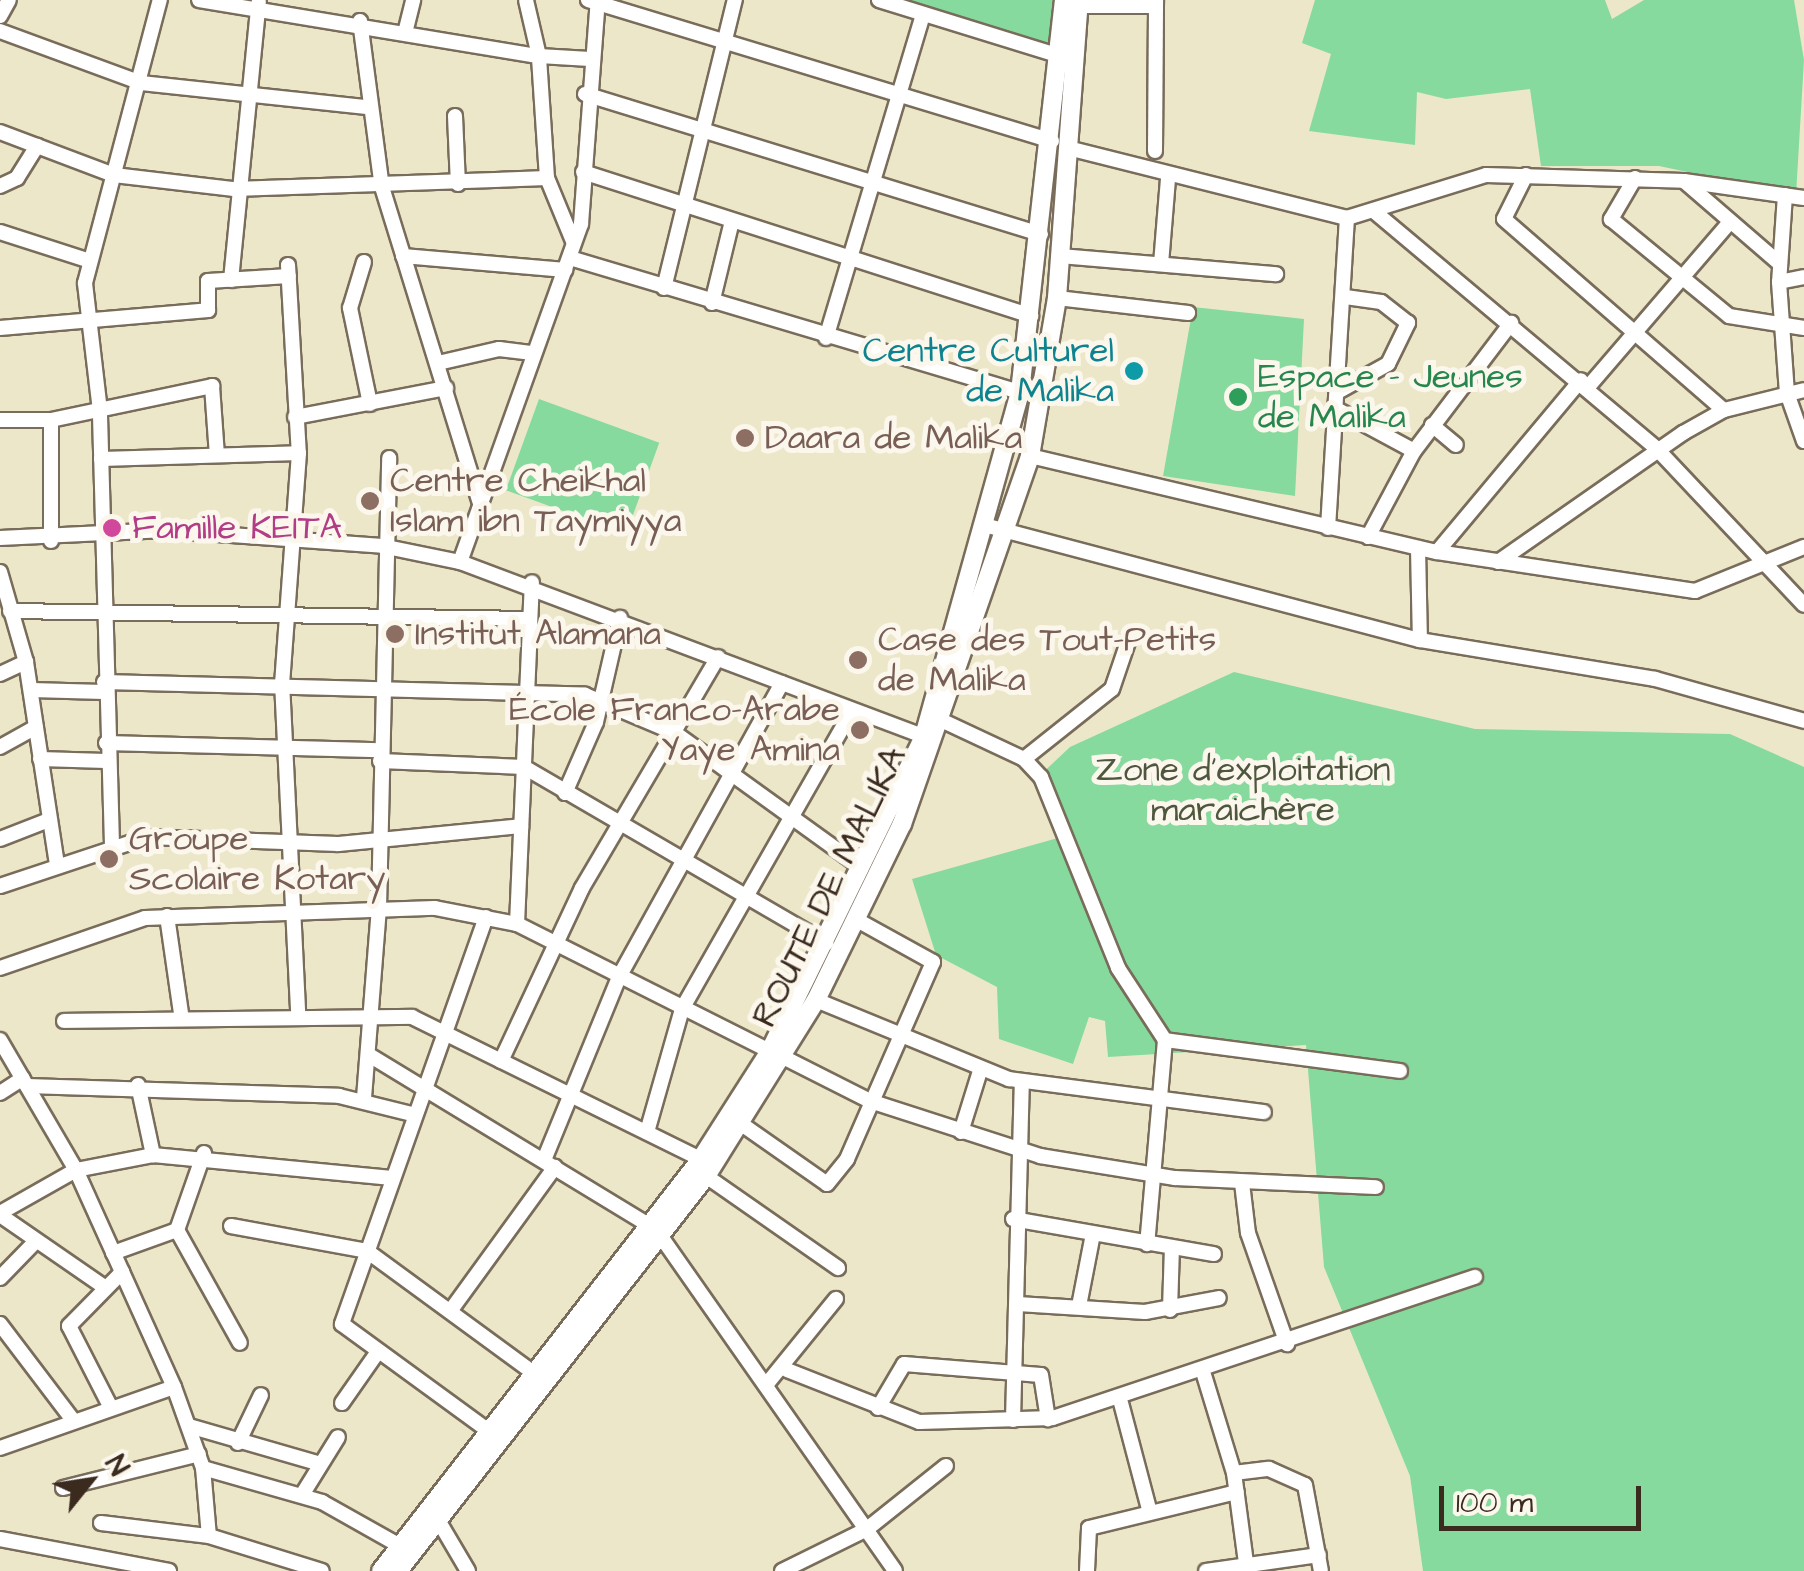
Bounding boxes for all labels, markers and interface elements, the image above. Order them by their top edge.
place label: Centre Culturel de Malika [863,330,1114,412]
place label: Espace - Jeunes de Malika [1258,356,1523,438]
marker: Centre Culturel de Malika [1123,360,1145,382]
marker: Espace - Jeunes de Malika [1227,386,1249,408]
place label: Daara de Malika [765,417,1022,459]
marker: Daara de Malika [734,427,756,449]
place label: Centre Cheikhal Islam ibn Taymiyya [390,460,681,542]
marker: Centre Cheikhal Islam ibn Taymiyya [359,490,381,512]
place label: Famille KEITA [132,507,342,549]
marker: Famille KEITA [101,517,123,539]
place label: Institut Alamana [415,613,661,655]
place label: Case des Tout-Petits de Malika [878,619,1216,701]
marker: Institut Alamana [384,623,406,645]
marker: Case des Tout-Petits de Malika [847,649,869,671]
place label: École Franco-Arabe Yaye Amina [509,689,840,771]
marker: École Franco-Arabe Yaye Amina [849,719,871,741]
street label: ROUTE DE MALIKA [744,740,916,1034]
park label: Zone d'exploitation maraichère [1095,749,1391,831]
place label: Groupe Scolaire Kotary [129,818,386,900]
marker: Groupe Scolaire Kotary [98,848,120,870]
north arrow [40,1431,140,1531]
text: N [95,1448,138,1483]
scale bar [1444,1466,1646,1528]
text: 100 m [1456,1482,1533,1524]

